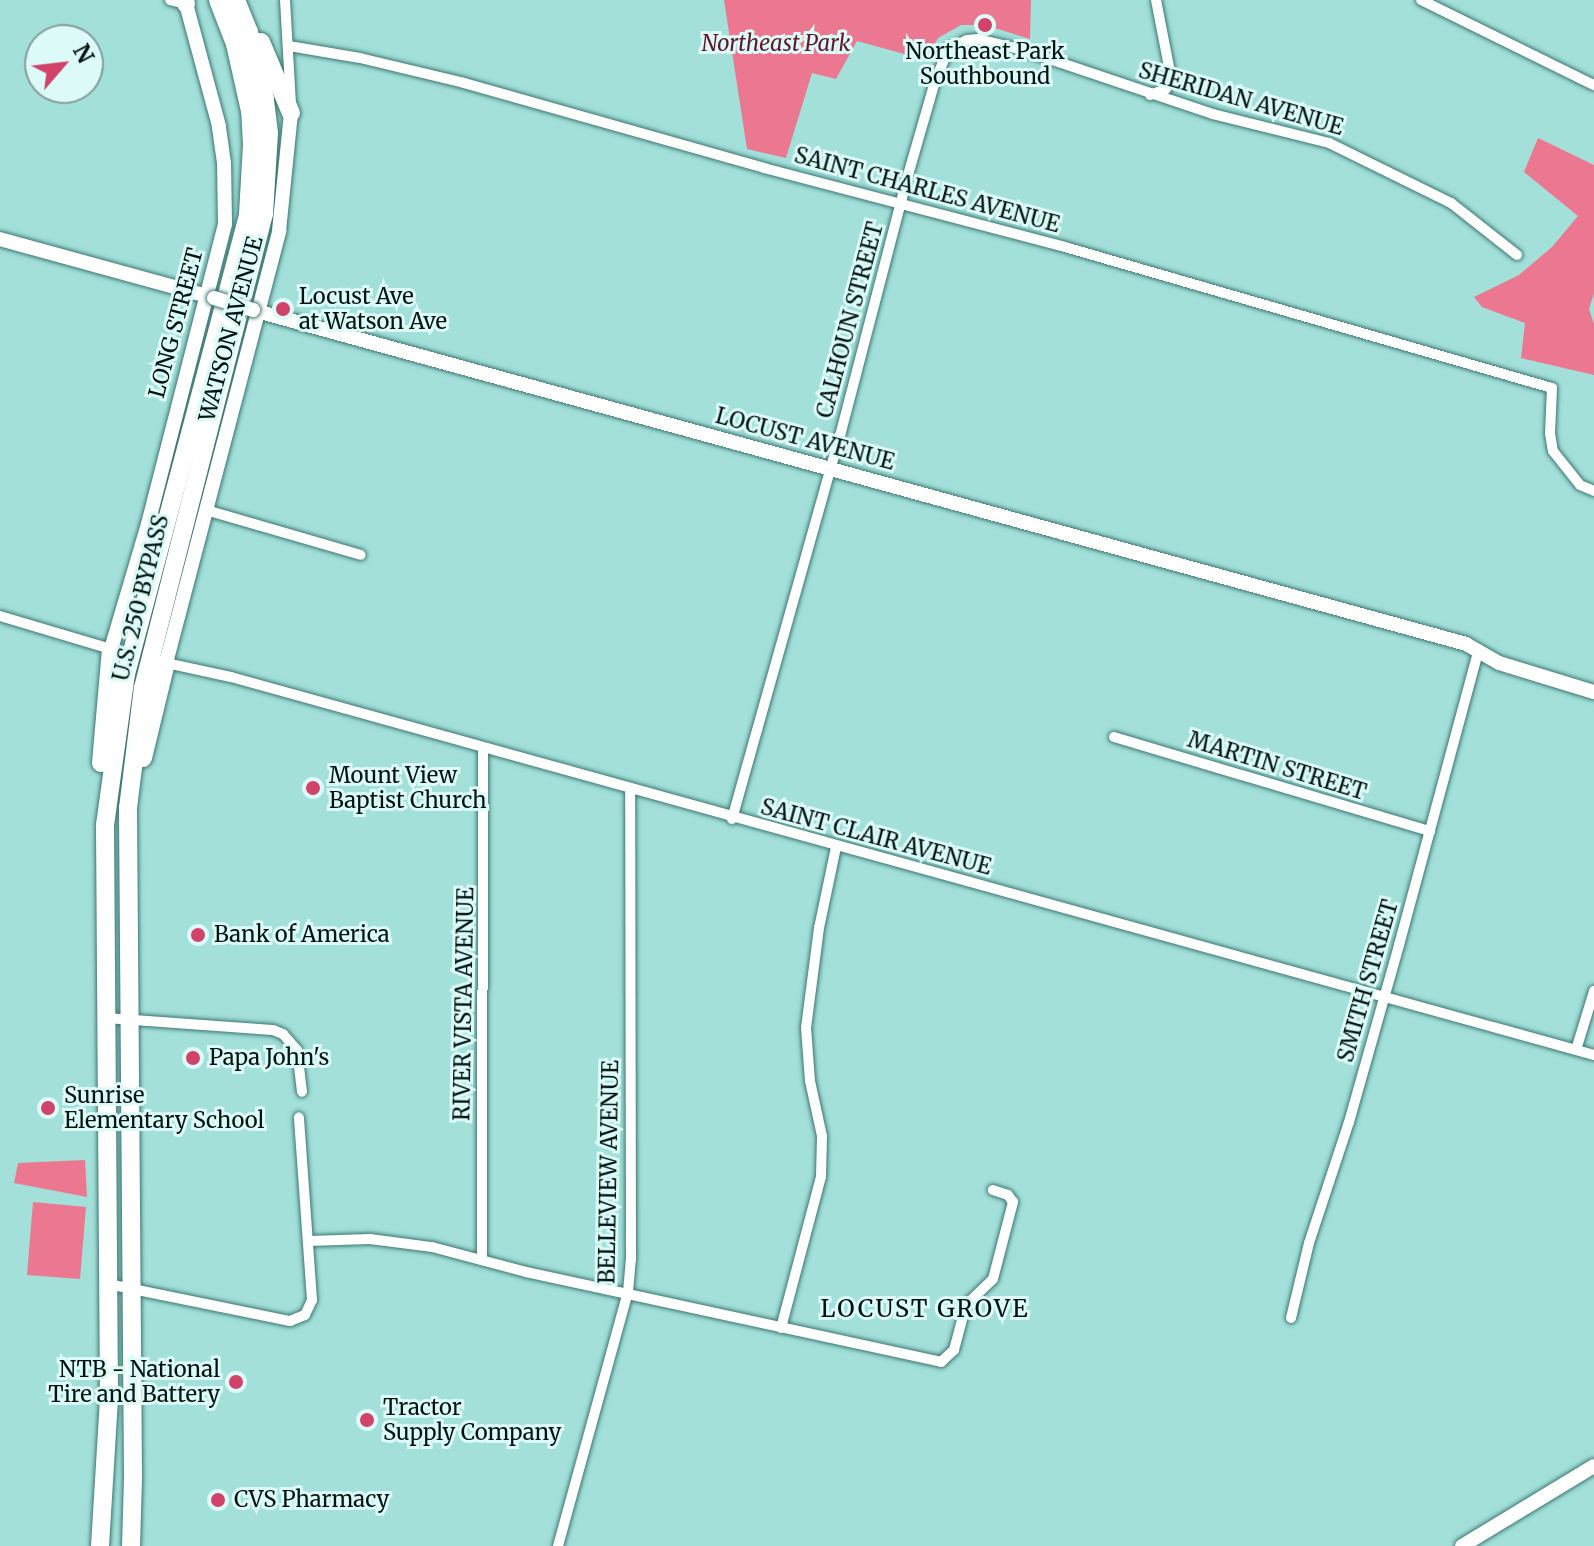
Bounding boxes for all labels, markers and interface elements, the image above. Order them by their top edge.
marker: Northeast Park Southbound [976,16,994,34]
north arrow [24,24,104,104]
park label: Northeast Park [701,31,851,57]
place label: Northeast Park Southbound [905,38,1065,90]
text: N [67,39,100,68]
street label: SHERIDAN AVENUE [1136,57,1346,141]
street label: SAINT CHARLES AVENUE [791,142,1063,238]
street label: CALHOUN STREET [811,219,889,421]
street label: WATSON AVENUE [194,233,268,425]
street label: LONG STREET [143,245,209,401]
place label: Locust Ave at Watson Ave [299,283,447,334]
marker: Locust Ave at Watson Ave [274,300,292,318]
street label: LOCUST AVENUE [713,402,897,476]
street label: U.S. 250 BYPASS [108,512,174,684]
street label: MARTIN STREET [1185,726,1369,806]
place label: Mount View Baptist Church [329,762,487,814]
marker: Mount View Baptist Church [304,779,322,797]
street label: SAINT CLAIR AVENUE [758,793,994,881]
street label: RIVER VISTA AVENUE [449,887,479,1121]
street label: SMITH STREET [1332,897,1404,1065]
place label: Bank of America [214,922,390,948]
marker: Bank of America [189,926,207,944]
place label: Papa John's [209,1045,329,1071]
marker: Papa John's [184,1049,202,1067]
street label: BELLEVIEW AVENUE [594,1060,624,1284]
place label: Sunrise Elementary School [64,1082,264,1134]
marker: Sunrise Elementary School [39,1099,57,1117]
district label: LOCUST GROVE [820,1295,1030,1323]
place label: NTB - National Tire and Battery [48,1356,220,1408]
marker: NTB - National Tire and Battery [227,1373,245,1391]
place label: Tractor Supply Company [383,1394,561,1446]
marker: Tractor Supply Company [358,1411,376,1429]
place label: CVS Pharmacy [234,1487,389,1513]
marker: CVS Pharmacy [209,1491,227,1509]

